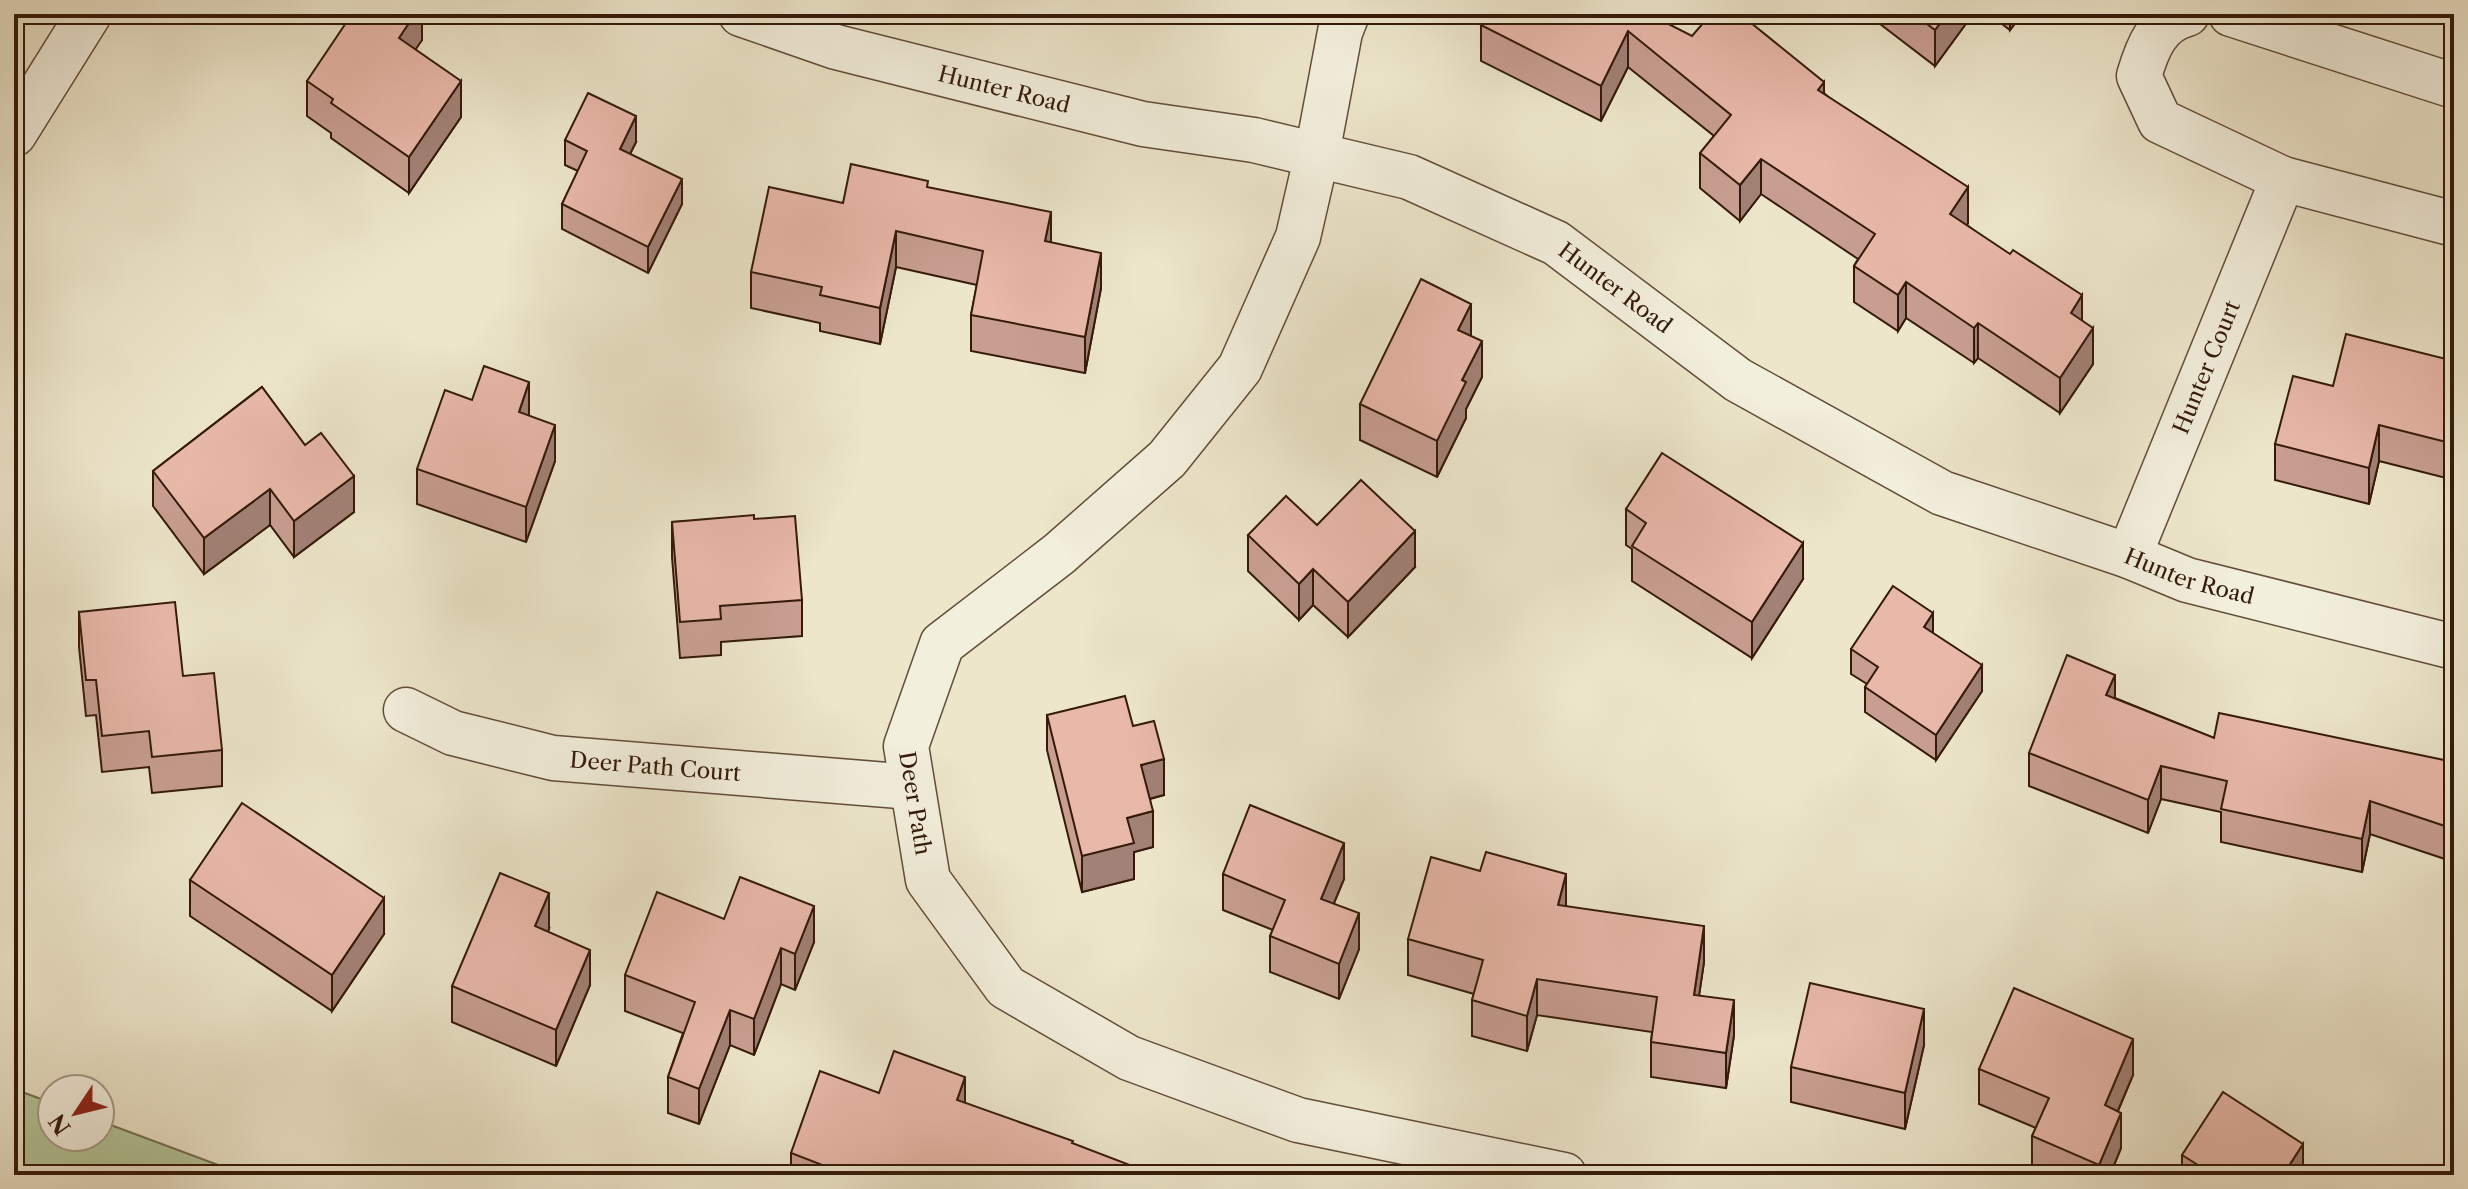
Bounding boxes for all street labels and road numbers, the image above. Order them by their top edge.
street label: Hunter Road [935,60,1073,119]
street label: Hunter Road [1553,236,1677,339]
street label: Hunter Court [2167,296,2246,438]
street label: Hunter Road [2121,542,2257,610]
street label: Deer Path Court [569,746,742,787]
street label: Deer Path [894,749,937,857]

